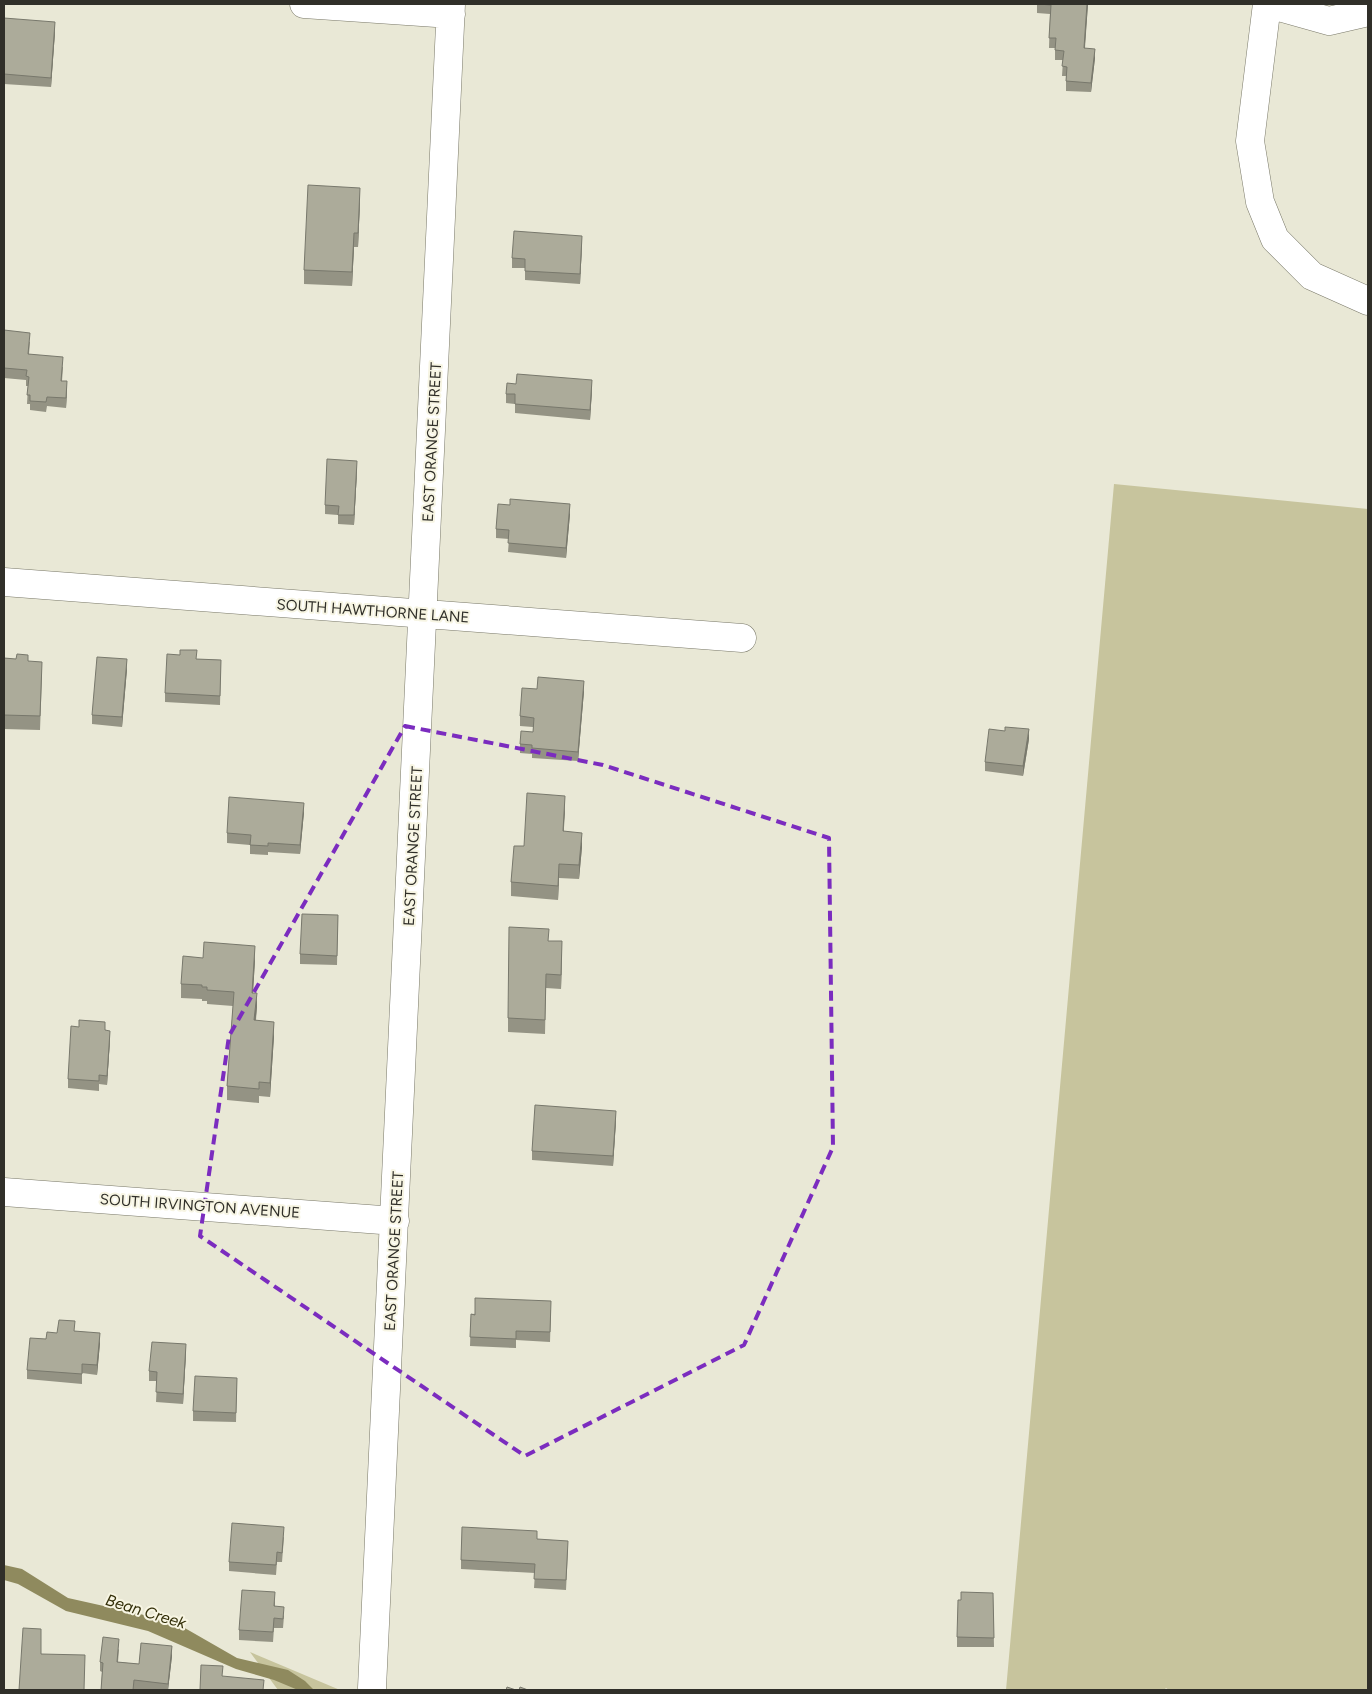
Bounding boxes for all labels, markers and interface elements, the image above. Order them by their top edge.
street label: EAST ORANGE STREET [419,361,445,522]
street label: SOUTH HAWTHORNE LANE [276,595,470,627]
street label: EAST ORANGE STREET [400,765,426,926]
street label: EAST ORANGE STREET [381,1170,407,1331]
street label: SOUTH IRVINGTON AVENUE [99,1190,301,1222]
water label: Bean Creek [103,1590,190,1633]

